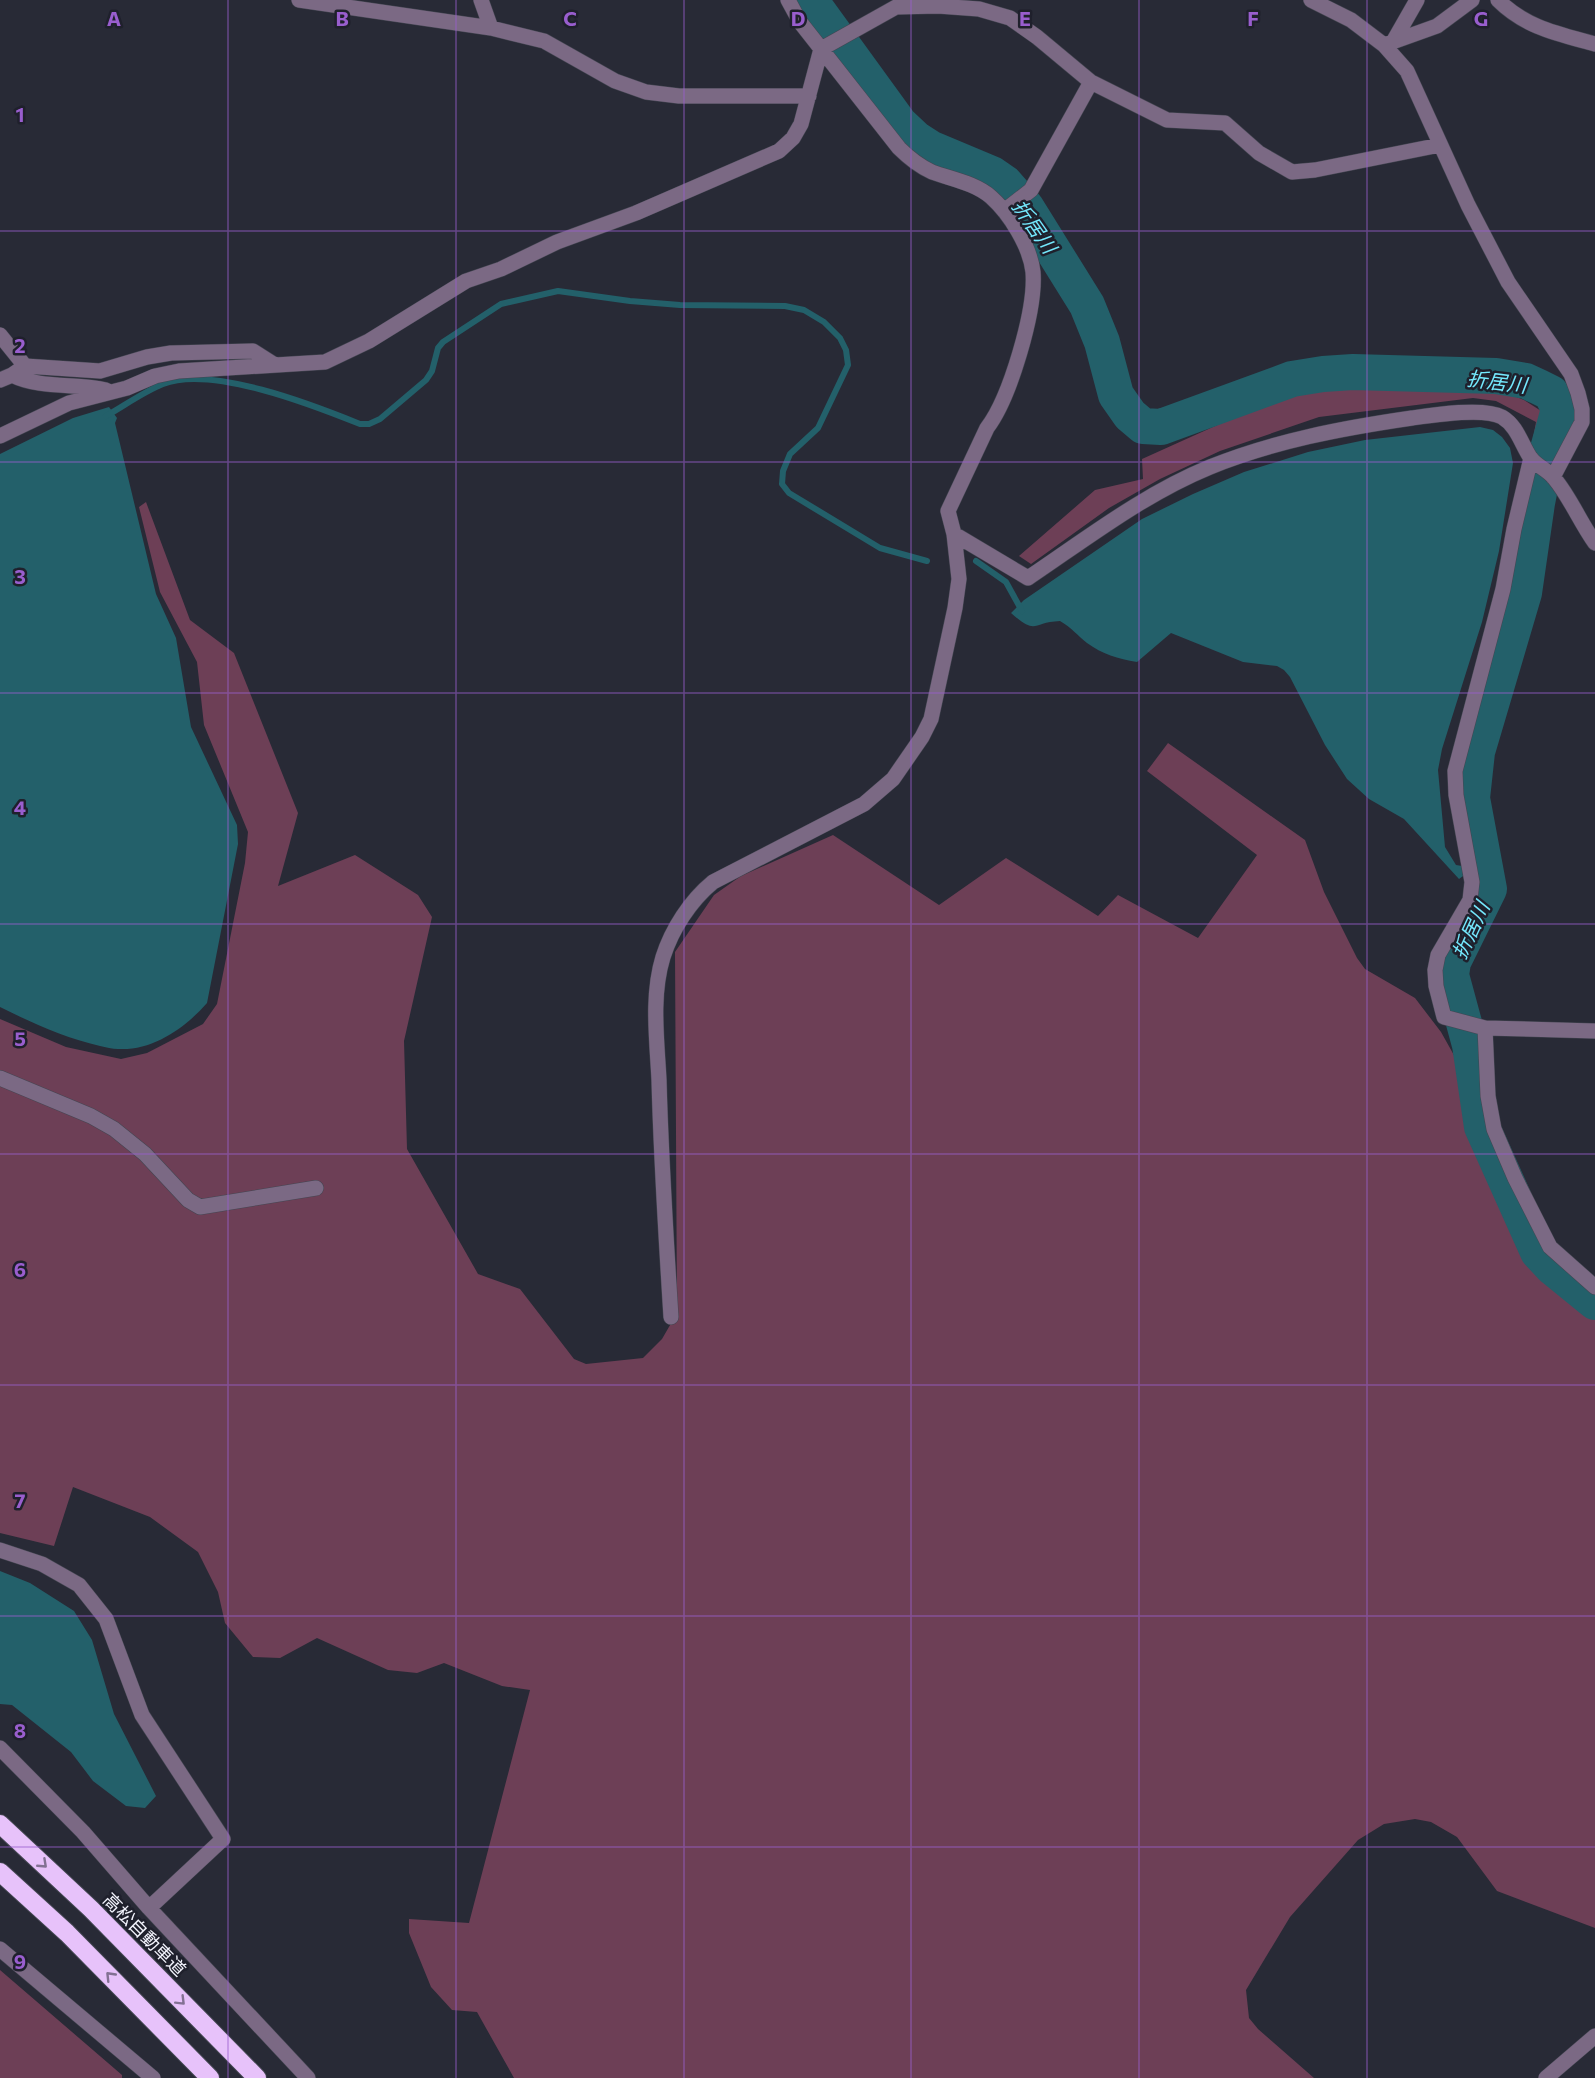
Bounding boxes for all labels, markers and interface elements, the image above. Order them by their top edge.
text: A [107,6,121,30]
text: B [335,6,349,30]
text: C [563,6,577,30]
text: D [791,6,805,30]
text: E [1019,6,1031,30]
text: F [1247,6,1259,30]
text: G [1474,6,1488,30]
text: 1 [15,102,25,126]
water label: 折居川 [1008,195,1063,259]
text: 2 [14,333,26,357]
water label: 折居川 [1466,365,1530,397]
text: 3 [14,564,26,588]
text: 4 [14,795,26,819]
water label: 折居川 [1446,896,1494,962]
text: 5 [14,1026,26,1050]
text: 6 [14,1257,26,1281]
text: 7 [15,1488,26,1512]
text: 8 [14,1718,26,1742]
one-way arrow [36,1857,46,1868]
street label: 高松自動車道 [99,1888,191,1980]
text: 9 [14,1949,26,1973]
one-way arrow [106,1973,117,1983]
one-way arrow [174,1993,185,2004]

